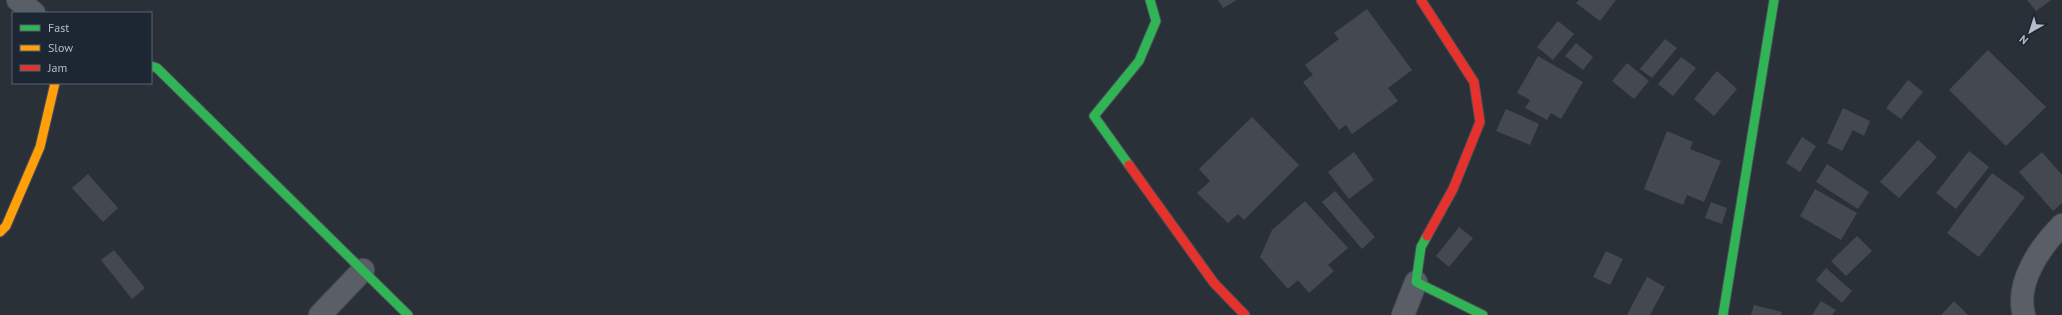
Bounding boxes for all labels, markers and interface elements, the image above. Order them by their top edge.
legend [12,12,152,84]
north arrow [2010,12,2050,52]
text: Fast [48,20,69,35]
text: N [2016,32,2031,47]
text: Slow [48,40,73,55]
text: Jam [47,60,67,75]

